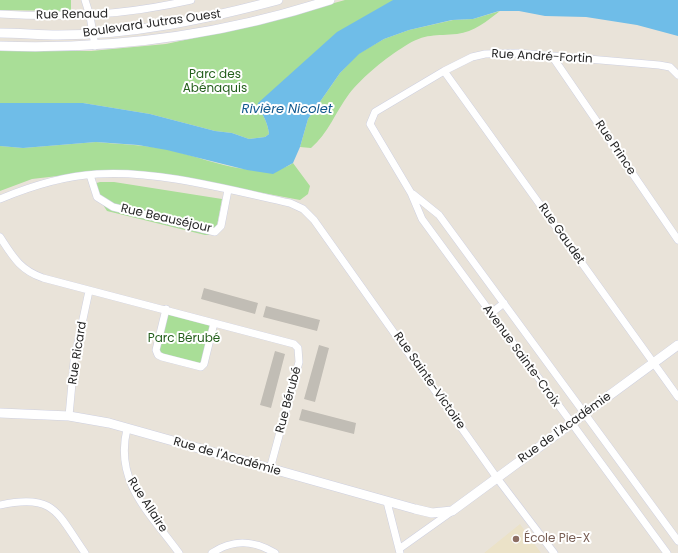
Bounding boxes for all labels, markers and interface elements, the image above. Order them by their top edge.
street label: Rue Renaud [36,7,108,23]
street label: Boulevard Jutras Ouest [82,7,222,41]
street label: Rue André-Fortin [491,47,593,67]
park label: Parc des Abénaquis [183,68,247,96]
water label: Rivière Nicolet [242,102,332,118]
street label: Rue Prince [592,118,638,178]
street label: Rue Gaudet [535,201,587,267]
street label: Rue Beauséjour [119,202,213,236]
street label: Avenue Sainte-Croix [479,302,563,410]
street label: Rue Ricard [66,320,90,386]
street label: Rue Sainte-Victoire [390,330,468,432]
park label: Parc Bérubé [148,332,220,346]
street label: Rue Bérubé [273,365,305,435]
street label: Rue de l'Académie [516,390,614,466]
street label: Rue de l'Académie [172,435,282,479]
street label: Rue Allaire [124,475,170,535]
place label: École Pie-X [524,532,590,546]
marker: École Pie-X [511,534,521,544]

